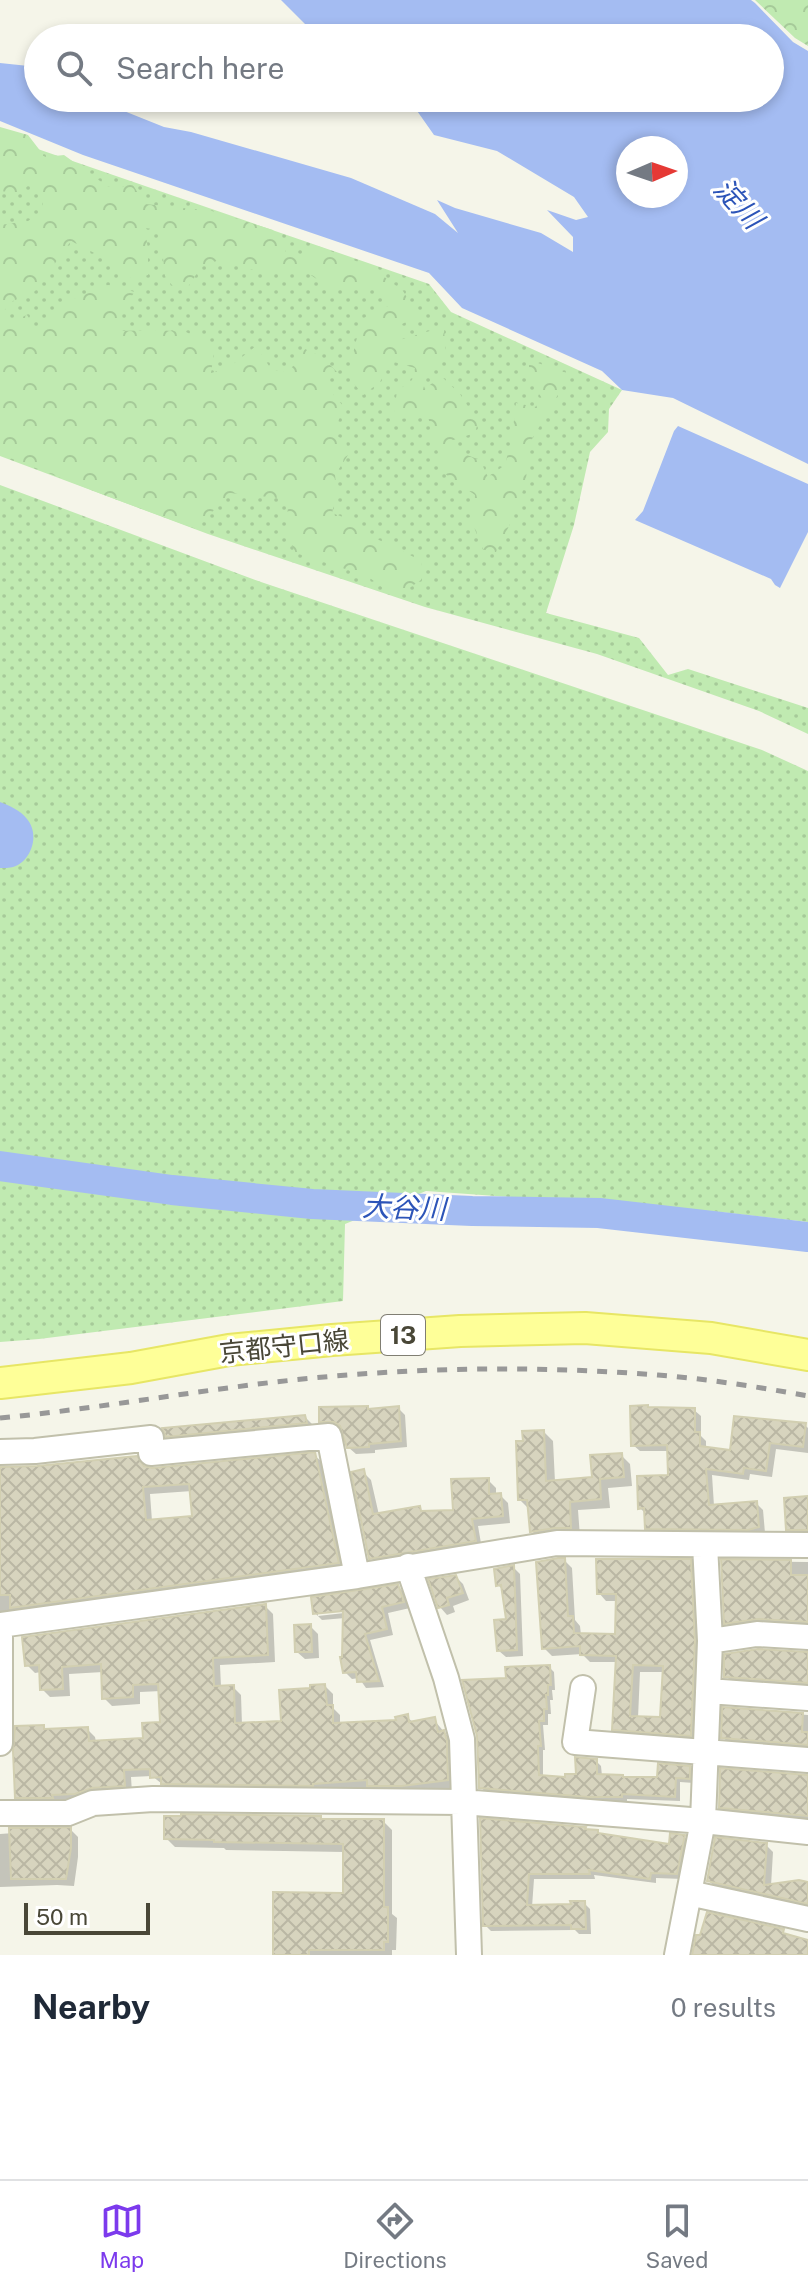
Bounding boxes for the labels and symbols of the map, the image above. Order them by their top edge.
north arrow [616,136,688,208]
water label: 淀川 [708,171,772,237]
water label: 大谷川 [361,1189,450,1225]
road number: 13 [381,1315,425,1355]
street label: 京都守口線 [218,1324,350,1368]
scale bar [24,1899,150,1935]

